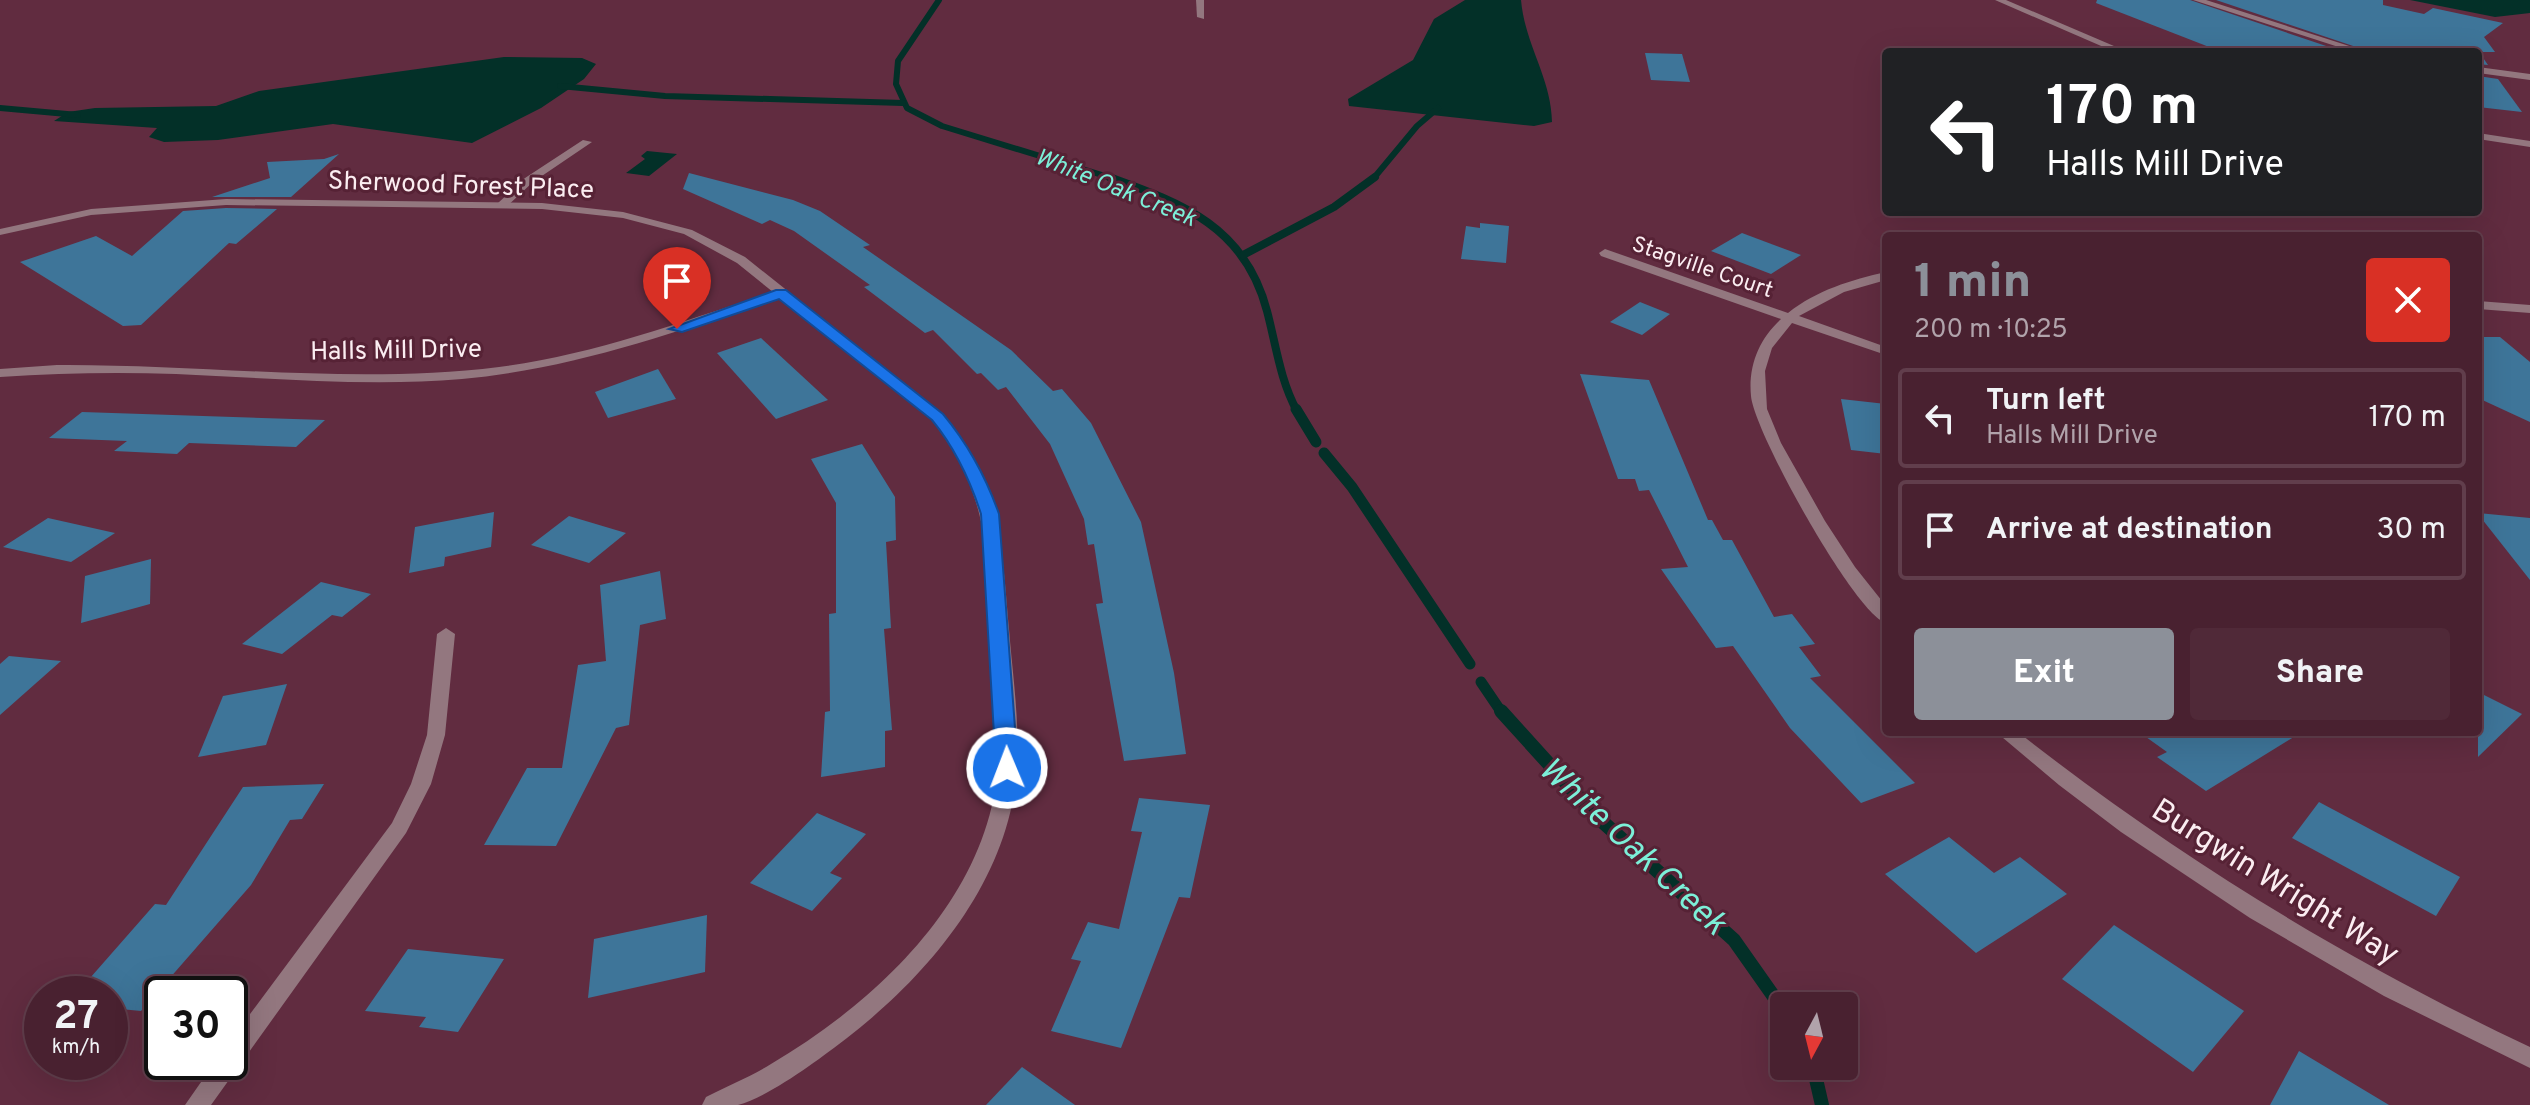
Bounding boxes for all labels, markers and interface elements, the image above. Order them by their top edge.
text: 170 m [2046,74,2198,144]
icon: left [1914,80,2018,184]
water label: White Oak Creek [1030,143,1201,235]
text: Halls Mill Drive [2046,143,2284,189]
street label: Sherwood Forest Place [327,165,595,208]
street label: Stagville Court [1628,232,1776,305]
pin [643,247,711,329]
text: 1 min [1914,254,2031,314]
button: close [2366,258,2450,342]
icon: arrive [655,259,699,303]
text: 200 m · 10:25 [1914,314,2068,347]
street label: Halls Mill Drive [310,334,482,369]
text: Turn left [1986,383,2106,420]
icon: left [1918,396,1962,440]
text: 170 m [2368,400,2446,437]
text: Halls Mill Drive [1986,420,2158,453]
icon: arrive [1918,508,1962,552]
text: Arrive at destination [1986,512,2272,549]
text: 30 m [2377,512,2446,549]
button: Exit [1914,628,2174,720]
button: Share [2190,628,2450,720]
position arrow [965,726,1049,810]
water label: White Oak Creek [1528,749,1735,946]
street label: Burgwin Wright Way [2143,791,2406,976]
speed limit sign: 30 [144,976,248,1080]
north arrow [1770,992,1858,1080]
map controls [1770,992,1858,1080]
text: 27 [53,993,99,1043]
text: km/h [52,1035,100,1061]

